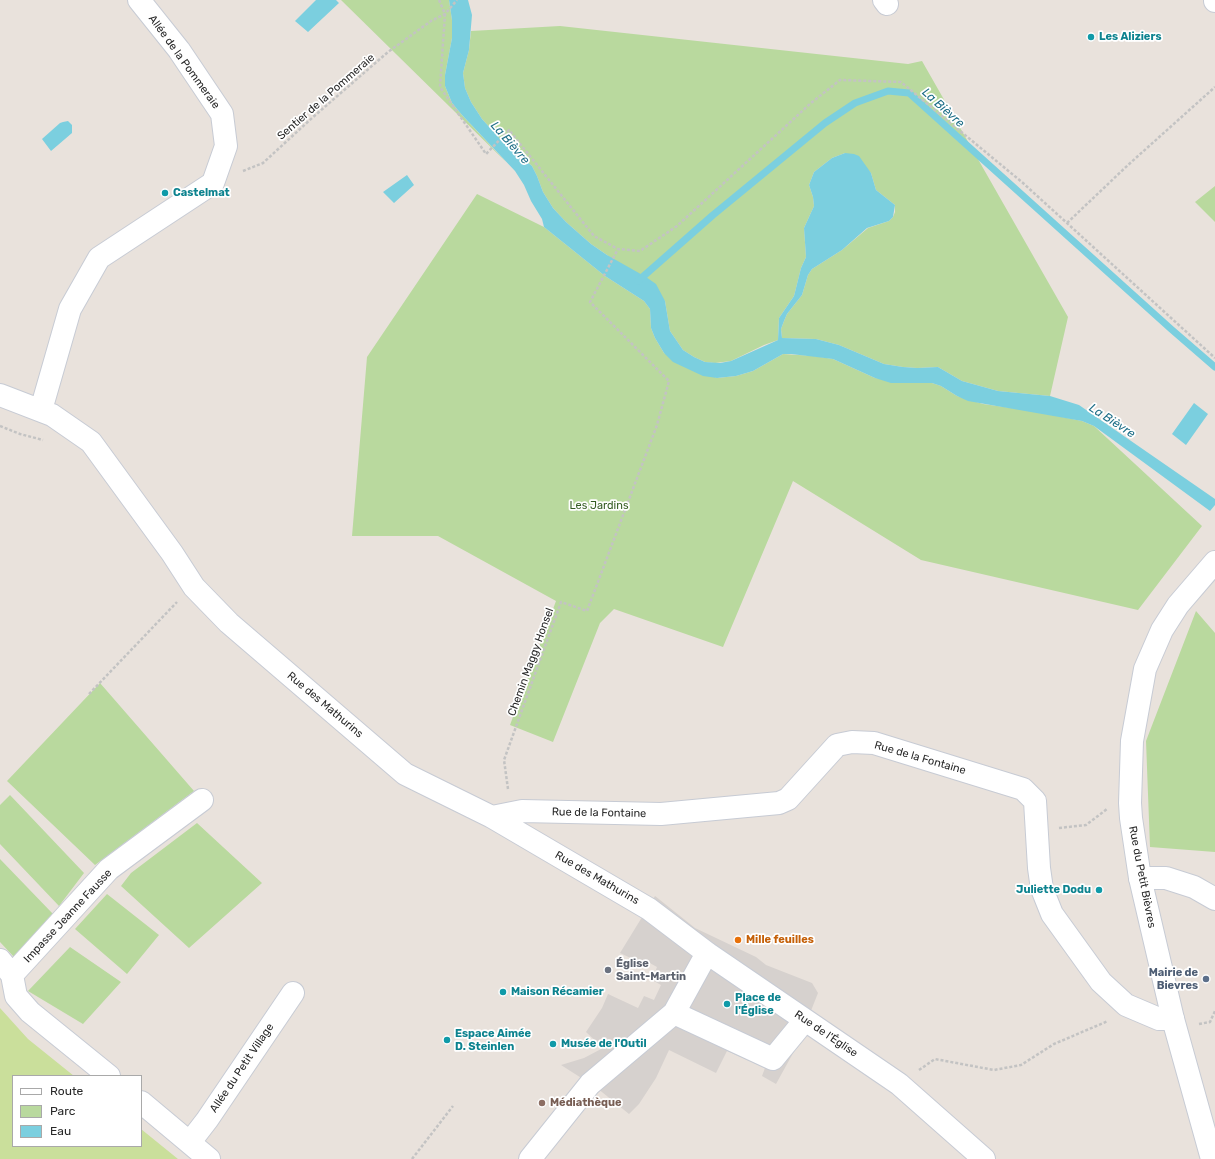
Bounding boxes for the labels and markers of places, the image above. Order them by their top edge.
place label: Les Aliziers [1099,30,1161,44]
marker: Les Aliziers [1086,32,1096,42]
place label: Castelmat [173,186,230,200]
marker: Castelmat [160,188,170,198]
place label: Juliette Dodu [1016,883,1091,897]
marker: Juliette Dodu [1094,885,1104,895]
place label: Mille feuilles [746,933,814,947]
marker: Mille feuilles [733,935,743,945]
place label: Église Saint-Martin [616,957,686,983]
marker: Église Saint-Martin [603,965,613,975]
place label: Mairie de Bievres [1149,966,1198,992]
marker: Mairie de Bievres [1201,974,1211,984]
place label: Maison Récamier [511,985,604,999]
marker: Maison Récamier [498,987,508,997]
place label: Place de l'Église [735,991,781,1017]
marker: Place de l'Église [722,999,732,1009]
place label: Espace Aimée D. Steinlen [455,1027,531,1053]
marker: Espace Aimée D. Steinlen [442,1035,452,1045]
place label: Musée de l'Outil [561,1037,647,1051]
marker: Musée de l'Outil [548,1039,558,1049]
place label: Médiathèque [550,1096,622,1110]
marker: Médiathèque [537,1098,547,1108]

